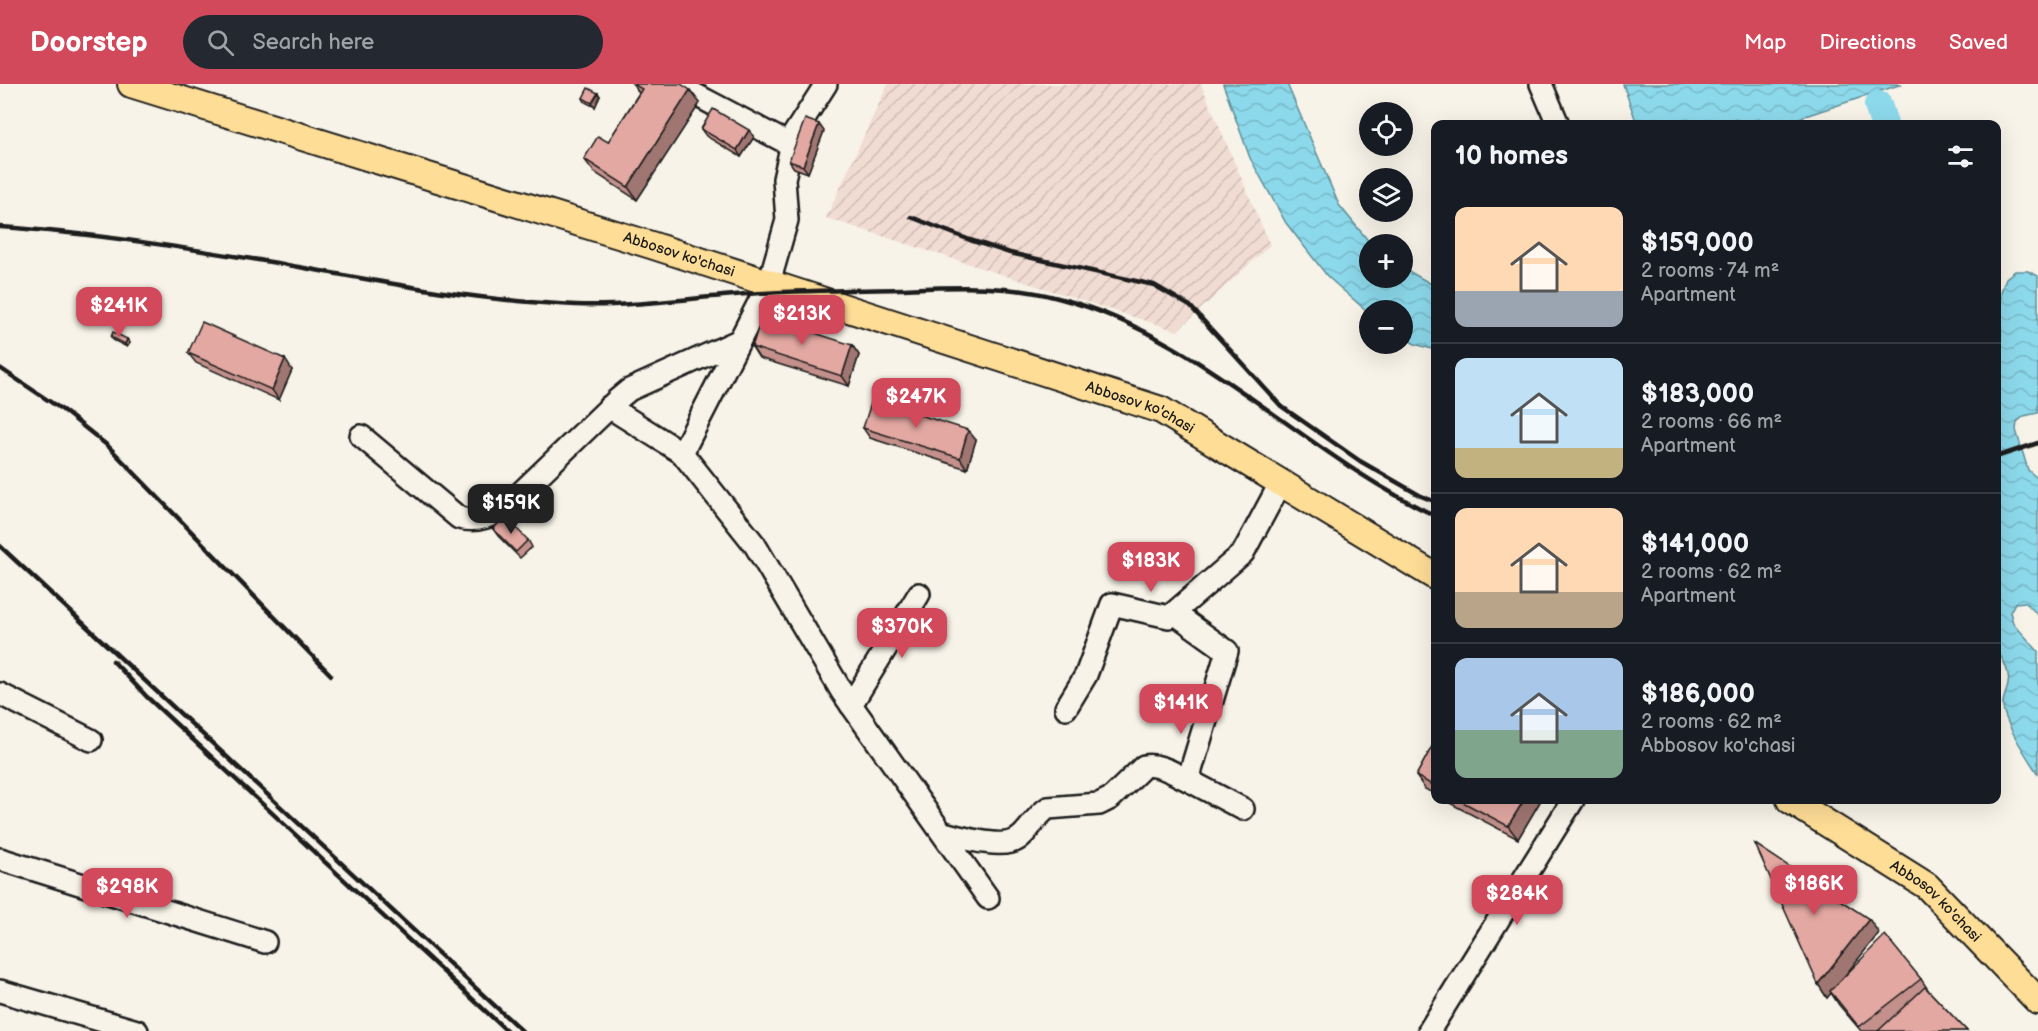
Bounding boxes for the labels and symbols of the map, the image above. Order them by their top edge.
street label: Abbosov ko'chasi [621,228,737,281]
pin: $241K [77,287,161,338]
pin: $213K [760,295,844,346]
street label: Abbosov ko'chasi [1083,377,1198,438]
pin: $247K [874,378,958,429]
pin: $159K [469,484,553,535]
pin: $183K [1109,542,1193,593]
pin: $370K [860,608,944,659]
pin: $141K [1139,684,1223,735]
street label: Abbosov ko'chasi [1887,856,1985,946]
pin: $186K [1772,865,1856,916]
pin: $298K [85,868,169,919]
pin: $284K [1475,875,1559,926]

